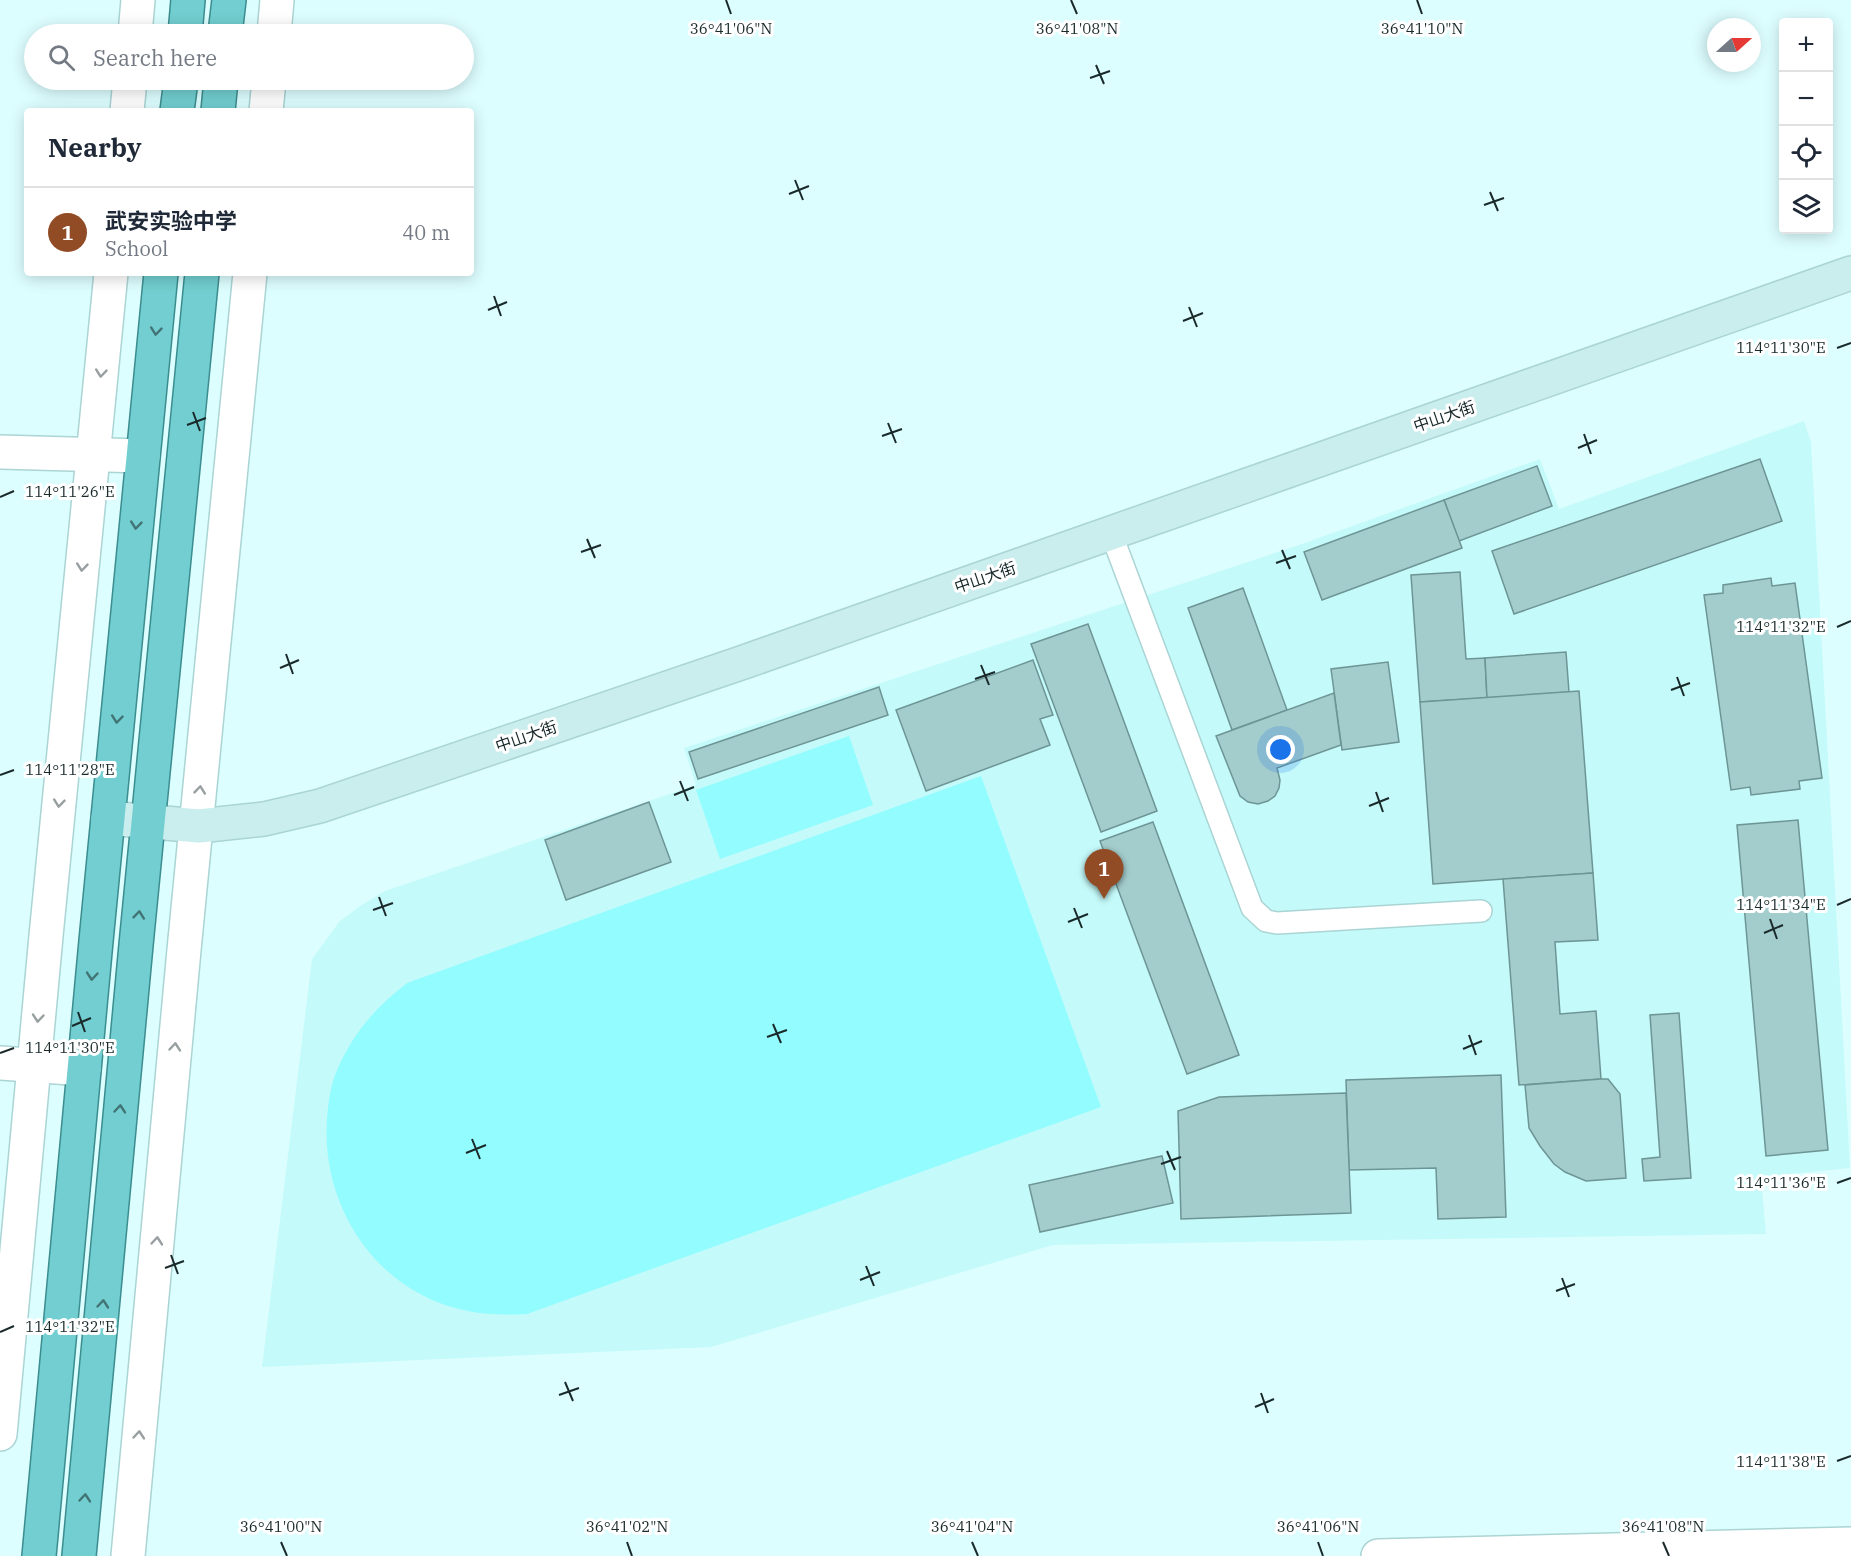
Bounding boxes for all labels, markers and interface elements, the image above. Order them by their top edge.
north arrow [1707,18,1761,72]
map controls [1779,18,1833,234]
button: + [1779,18,1833,72]
text: 36°41'06"N [690,19,772,38]
text: 36°41'08"N [1036,19,1118,38]
text: 36°41'10"N [1381,19,1463,38]
search box [24,24,474,90]
icon: search [45,41,78,74]
text: Search here [93,43,217,72]
button: − [1779,72,1833,126]
button: locate [1779,126,1833,180]
text: Nearby [48,130,142,164]
button: layers [1779,180,1833,234]
text: 武安实验中学 [105,206,237,235]
text: 1 [62,219,74,246]
text: 40 m [402,219,450,246]
text: School [105,235,168,262]
one-way arrow [150,327,163,336]
text: 114°11'30"E [1736,338,1826,357]
one-way arrow [96,368,108,378]
street label: 中山大街 [1410,396,1478,436]
text: 114°11'26"E [25,482,115,501]
one-way arrow [130,521,143,530]
street label: 中山大街 [951,557,1019,597]
one-way arrow [76,563,89,572]
text: 114°11'32"E [1736,617,1826,636]
one-way arrow [111,715,124,724]
street label: 中山大街 [492,716,560,756]
your location [1266,735,1295,764]
text: 114°11'28"E [25,760,115,779]
one-way arrow [193,785,205,794]
one-way arrow [53,798,66,807]
pin: 1 [1084,850,1124,899]
text: 114°11'34"E [1736,895,1826,914]
one-way arrow [132,911,145,920]
one-way arrow [86,972,99,981]
one-way arrow [32,1013,45,1022]
text: 114°11'30"E [25,1038,115,1057]
one-way arrow [168,1042,181,1051]
one-way arrow [114,1105,127,1114]
text: 114°11'36"E [1736,1173,1826,1192]
one-way arrow [150,1236,163,1245]
one-way arrow [96,1299,109,1308]
text: 114°11'32"E [25,1317,115,1336]
one-way arrow [132,1430,145,1440]
text: 114°11'38"E [1736,1452,1826,1471]
one-way arrow [78,1493,91,1502]
text: 36°41'00"N [240,1517,322,1536]
text: 36°41'02"N [586,1517,668,1536]
text: 36°41'04"N [931,1517,1013,1536]
text: 36°41'06"N [1277,1517,1359,1536]
text: 36°41'08"N [1622,1517,1704,1536]

